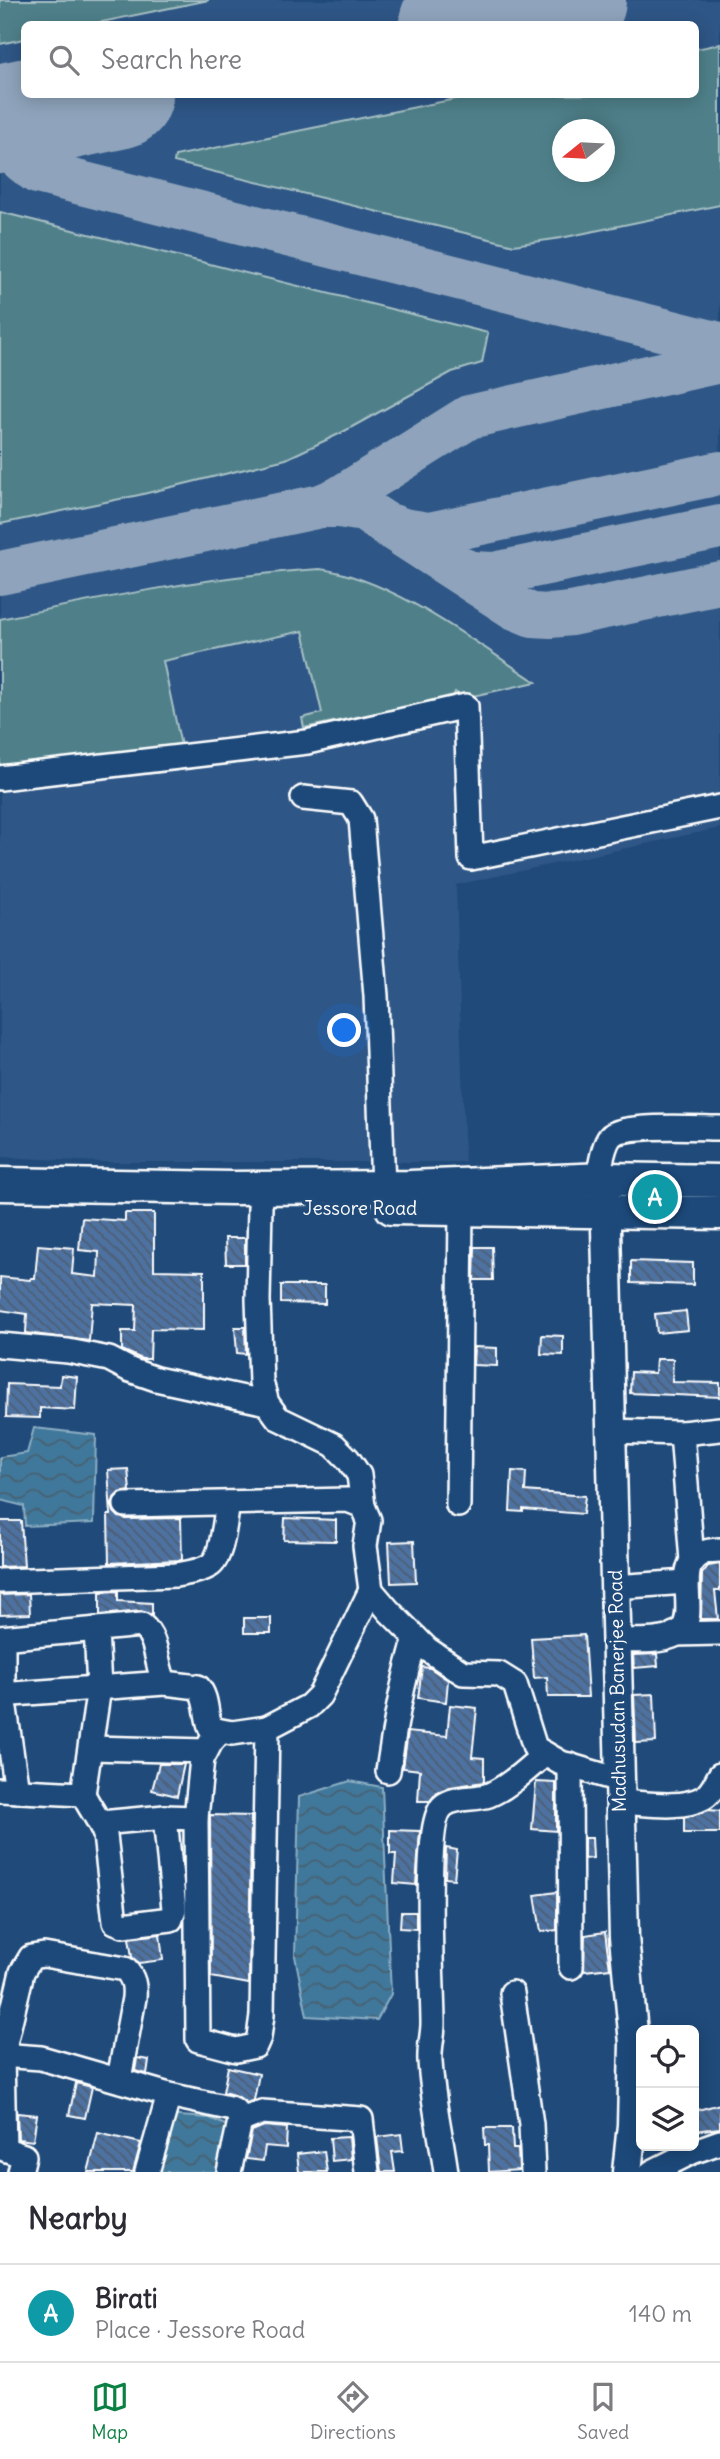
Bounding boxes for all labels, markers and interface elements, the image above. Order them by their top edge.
search box [21,21,699,98]
icon: search [45,41,83,79]
text: Search here [101,43,242,76]
north arrow [552,119,615,182]
your location [327,1013,361,1047]
pin: A [632,1171,678,1223]
street label: Jessore Road [303,1196,417,1220]
street label: Madhusudan Banerjee Road [603,1570,631,1812]
map controls [636,2025,699,2151]
button: locate [636,2025,699,2088]
button: layers [636,2088,699,2151]
text: Nearby [28,2199,128,2237]
text: Birati [95,2282,158,2315]
text: A [44,2299,58,2328]
text: 140 m [629,2299,692,2328]
text: Place · Jessore Road [95,2315,305,2344]
tab: Map [91,2378,129,2444]
tab: Directions [310,2378,396,2444]
tab: Saved [577,2378,629,2444]

